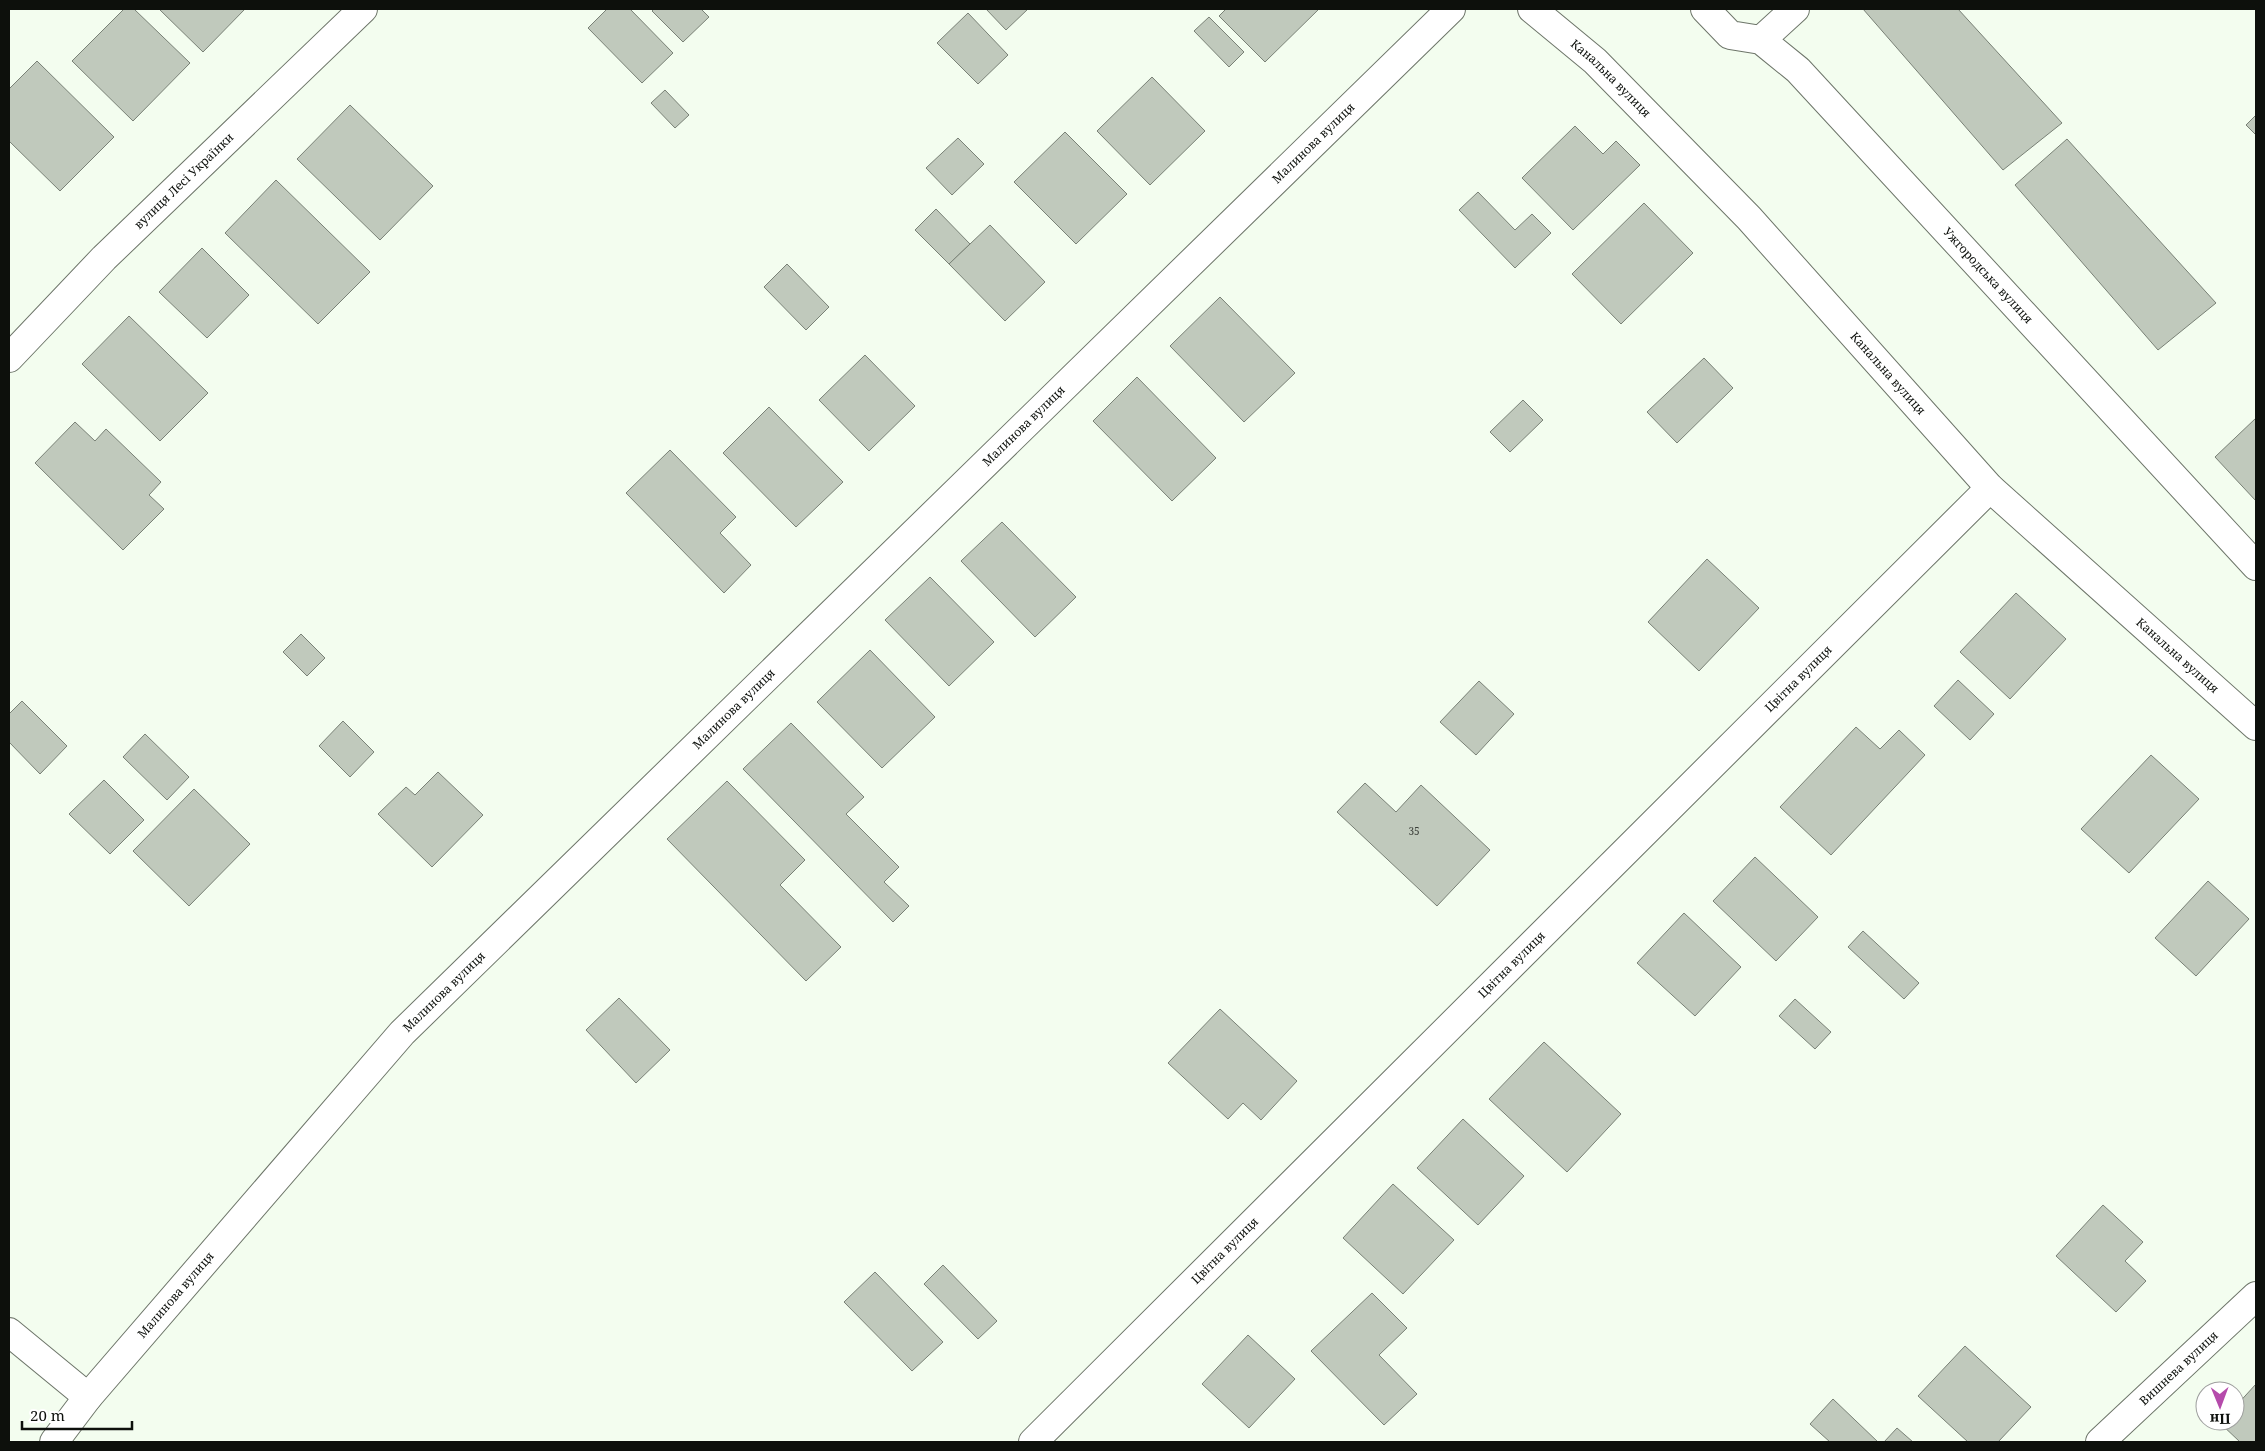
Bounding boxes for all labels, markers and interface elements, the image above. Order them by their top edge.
street label: Канальна вулиця [1567,35,1655,121]
street label: Малинова вулиця [1268,99,1358,187]
street label: вулиця Лесі Українки [130,129,237,233]
street label: Ужгородська вулиця [1940,224,2037,327]
street label: Канальна вулиця [1847,328,1930,418]
street label: Малинова вулиця [978,381,1068,470]
street label: Канальна вулиця [2133,614,2223,697]
street label: Цвітна вулиця [1761,641,1836,716]
street label: Малинова вулиця [689,664,779,753]
house number: 35 [1408,824,1420,838]
street label: Цвітна вулиця [1474,927,1549,1002]
street label: Малинова вулиця [399,947,489,1036]
street label: Цвітна вулиця [1187,1213,1262,1288]
street label: Малинова вулиця [133,1248,218,1342]
street label: Вишнева вулиця [2135,1327,2222,1409]
north arrow [2195,1381,2245,1431]
scale bar [22,1398,132,1430]
text: 20 m [30,1405,65,1425]
text: Пн [2209,1410,2231,1429]

